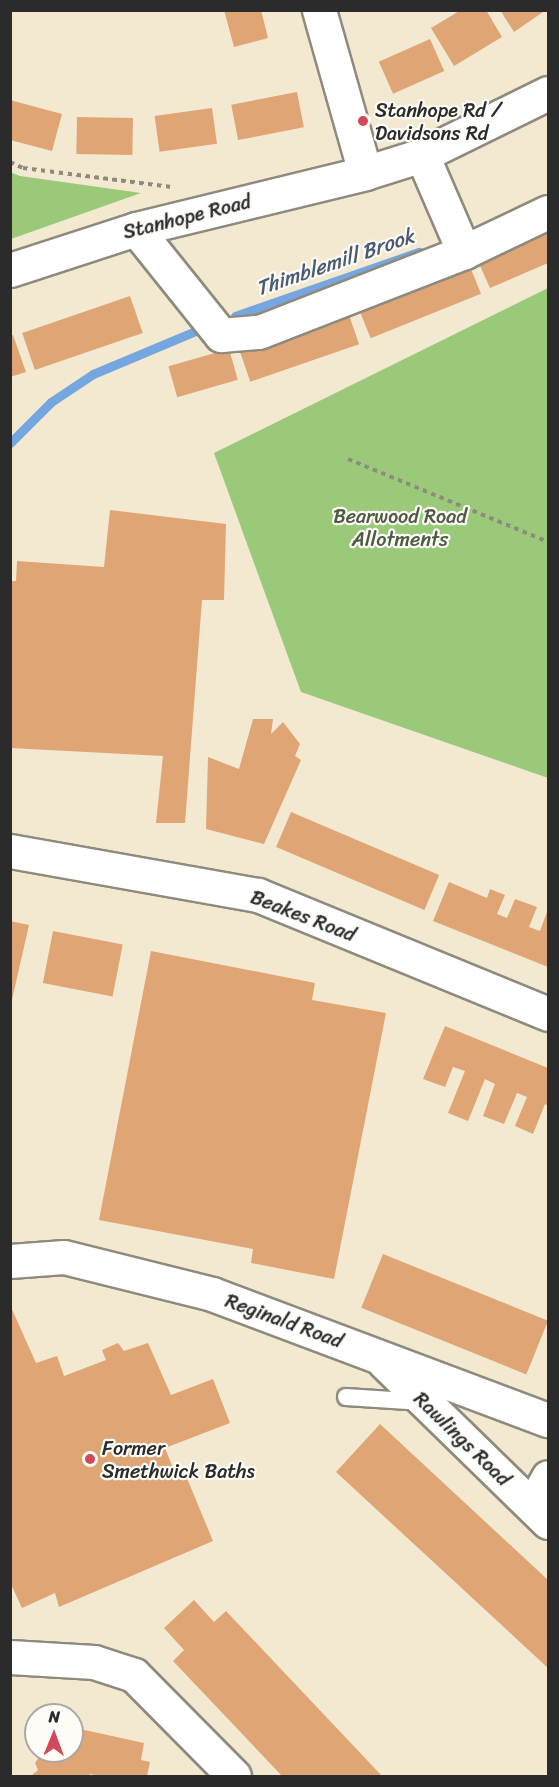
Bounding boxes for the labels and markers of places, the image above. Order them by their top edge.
place label: Stanhope Rd / Davidsons Rd [375,98,501,145]
marker: Stanhope Rd / Davidsons Rd [356,114,370,128]
place label: Former Smethwick Baths [102,1436,255,1483]
marker: Former Smethwick Baths [83,1452,97,1466]

